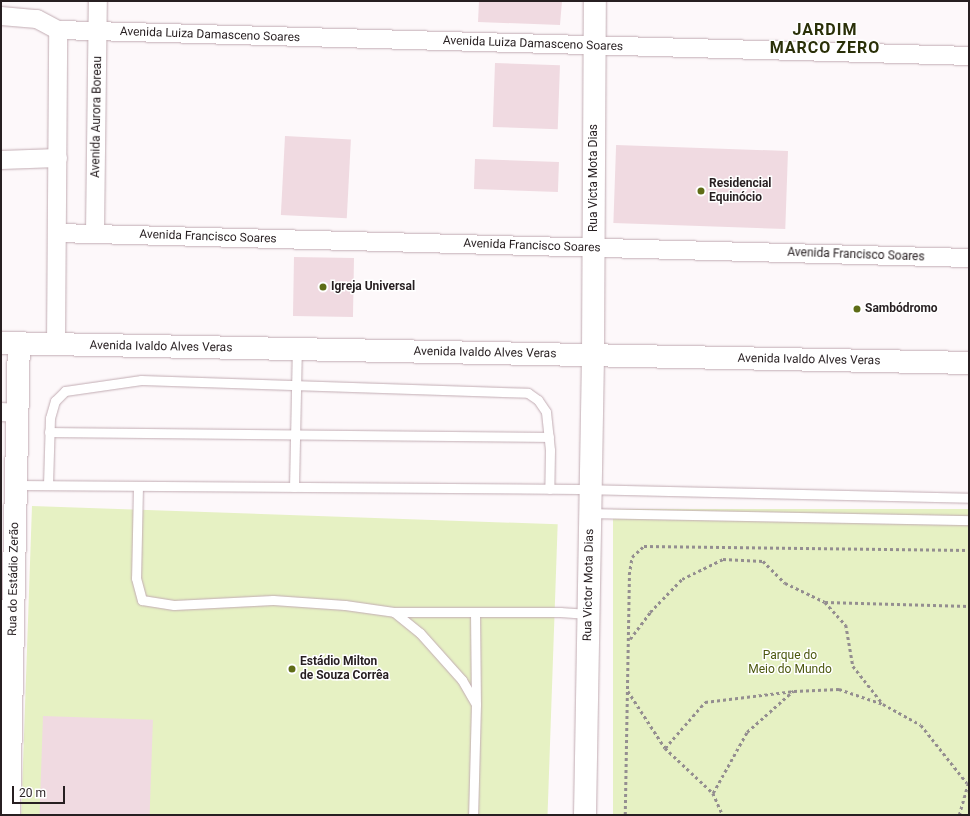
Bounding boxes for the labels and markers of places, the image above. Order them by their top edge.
place label: Residencial Equinócio [709,177,771,205]
marker: Residencial Equinócio [696,186,706,196]
place label: Igreja Universal [331,280,415,294]
marker: Igreja Universal [318,282,328,292]
place label: Sambódromo [865,302,938,316]
marker: Sambódromo [852,304,862,314]
place label: Estádio Milton de Souza Corrêa [300,655,389,683]
marker: Estádio Milton de Souza Corrêa [287,664,297,674]

